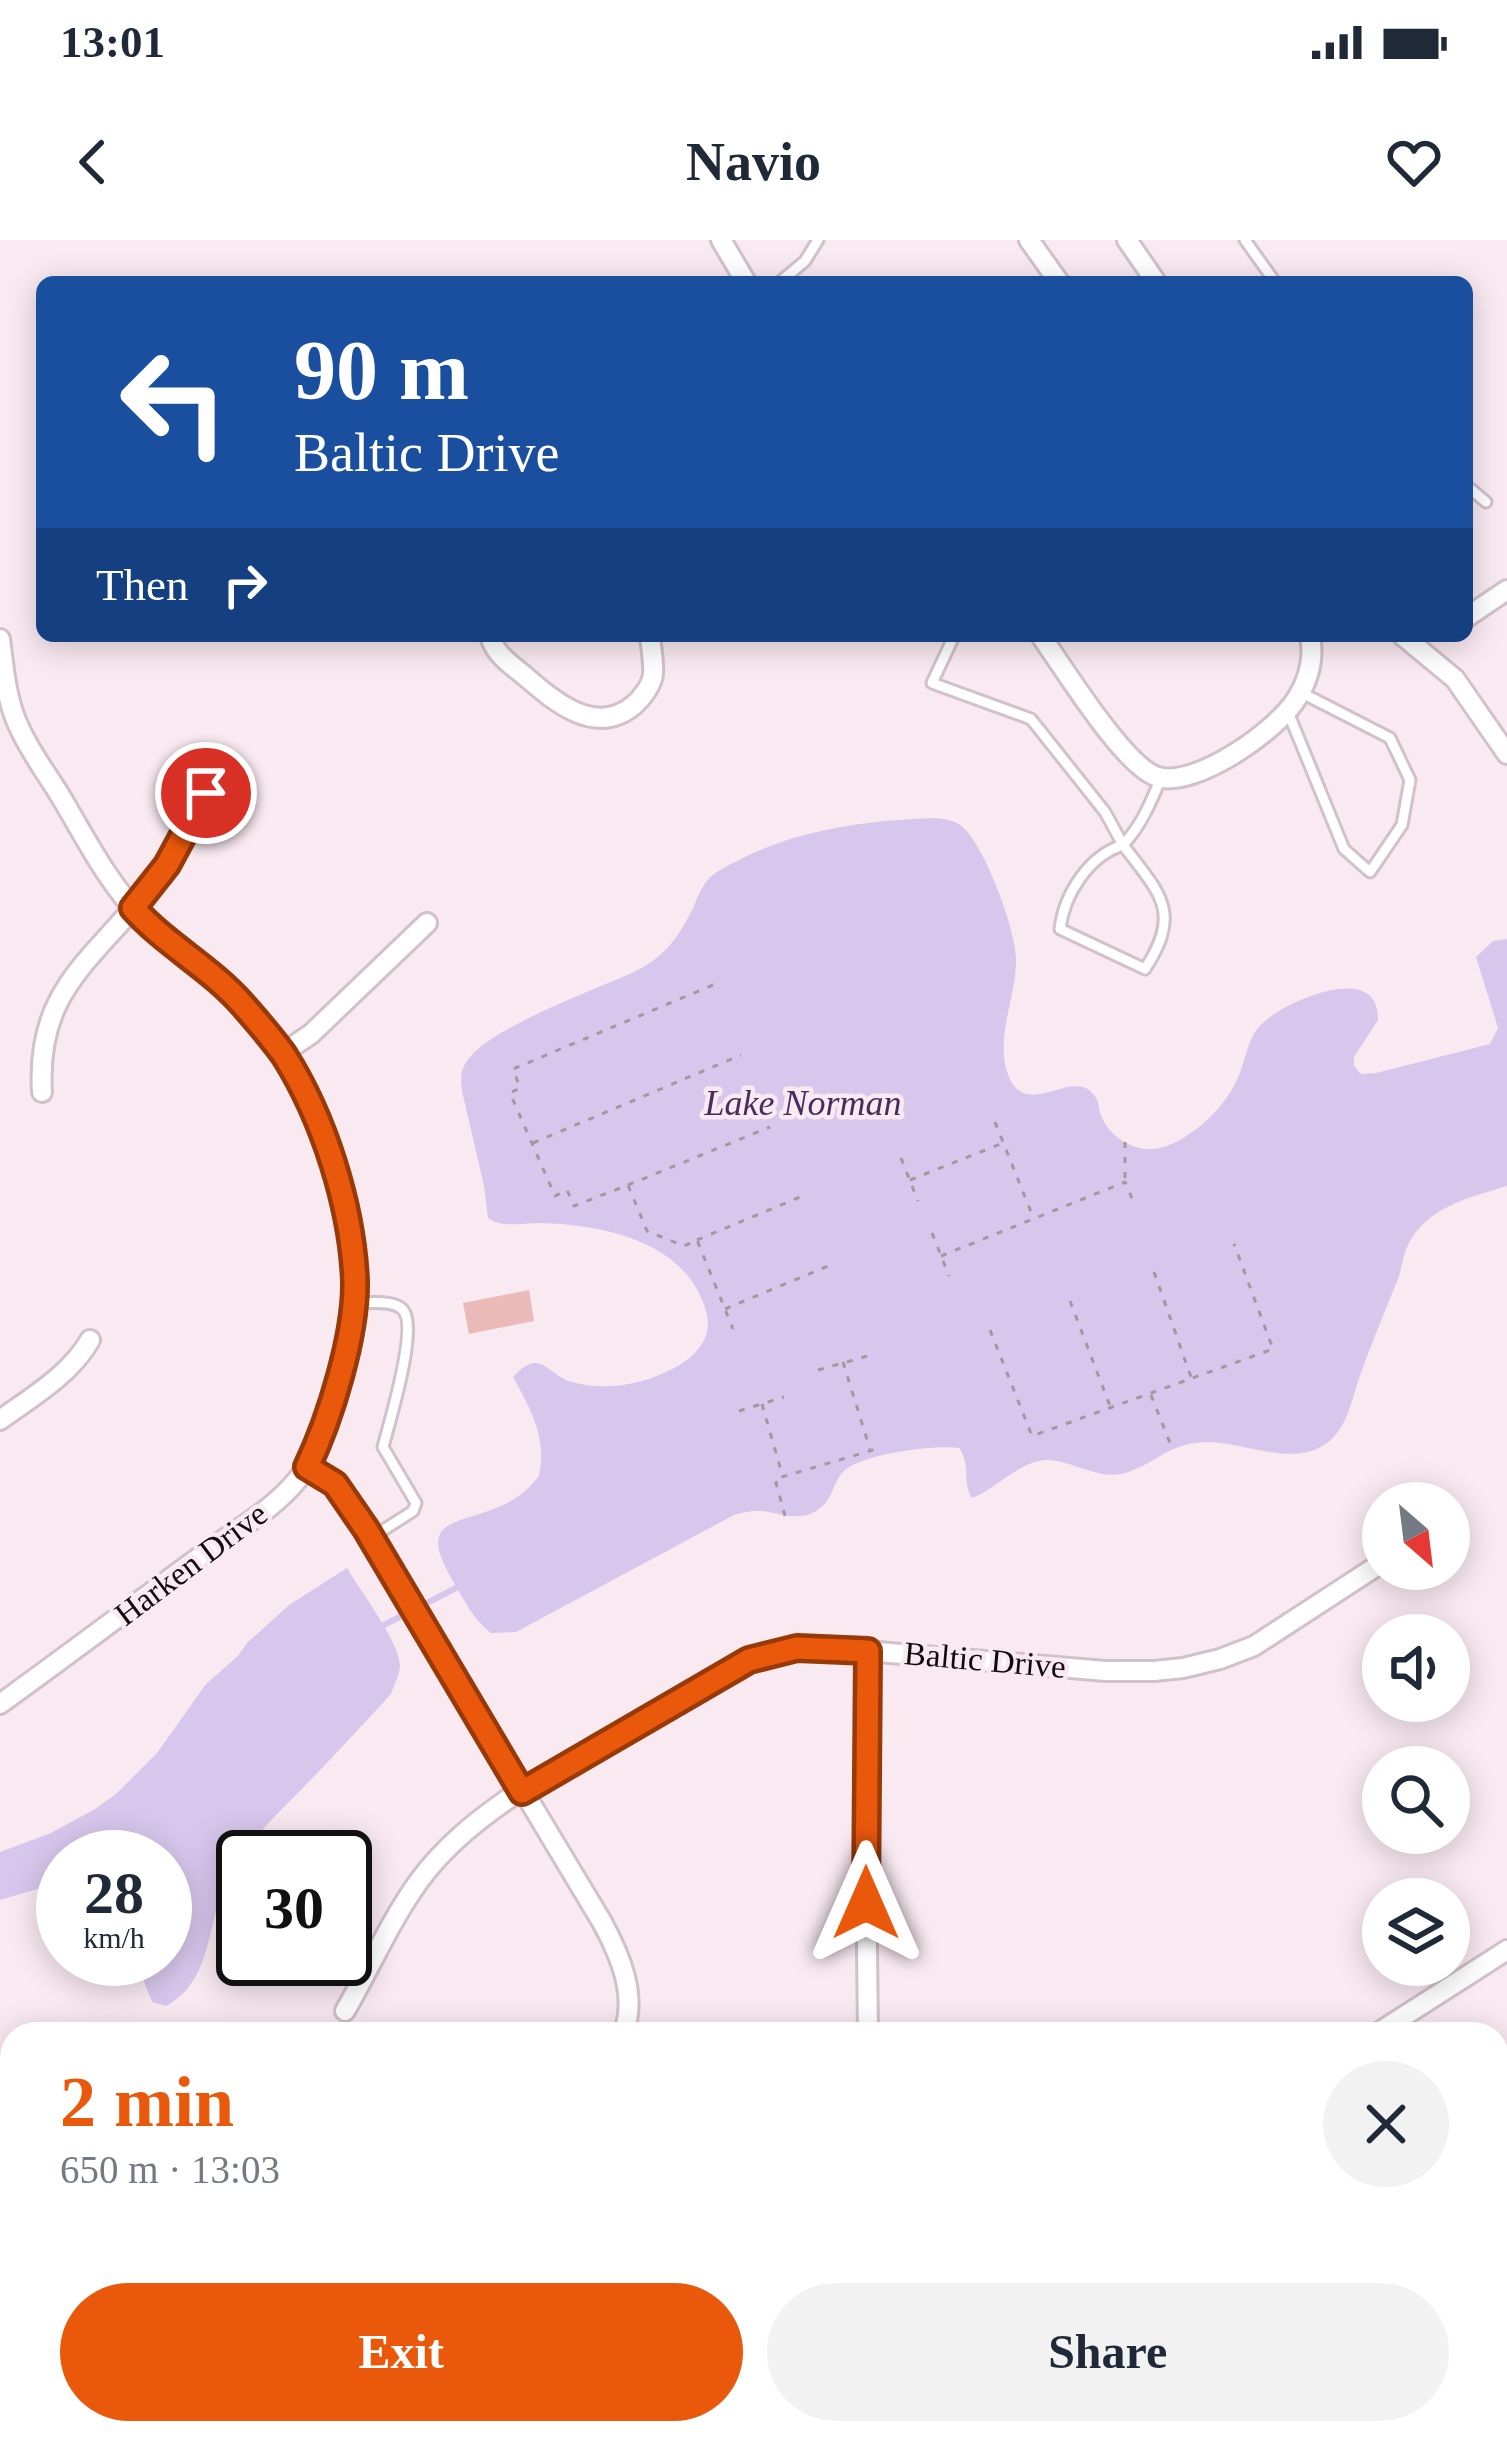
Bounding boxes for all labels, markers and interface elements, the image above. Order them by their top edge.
text: 13:01 [60,17,165,67]
icon: back [60,129,126,195]
icon: heart [1381,129,1447,195]
text: Navio [686,132,821,192]
icon: left [96,324,252,480]
text: 90 m [294,324,469,417]
text: Baltic Drive [294,423,559,483]
icon: right [212,552,278,618]
text: Then [96,560,188,610]
pin [155,742,257,844]
icon: arrive [173,760,239,826]
water label: Lake Norman [704,1083,902,1123]
north arrow [1362,1482,1470,1590]
map controls [1362,1482,1470,1986]
street label: Harken Drive [108,1495,274,1633]
button: sound [1362,1614,1470,1722]
street label: Baltic Drive [903,1635,1067,1685]
button: search [1362,1746,1470,1854]
speed limit sign: 30 [216,1830,372,1986]
position arrow [803,1840,929,1966]
text: 28 [84,1860,144,1926]
button: layers [1362,1878,1470,1986]
text: km/h [83,1921,145,1954]
button: close [1323,2061,1449,2187]
text: 2 min [60,2062,234,2142]
text: 650 m · 13:03 [60,2148,280,2191]
button: Exit [60,2283,743,2421]
button: Share [767,2283,1449,2421]

